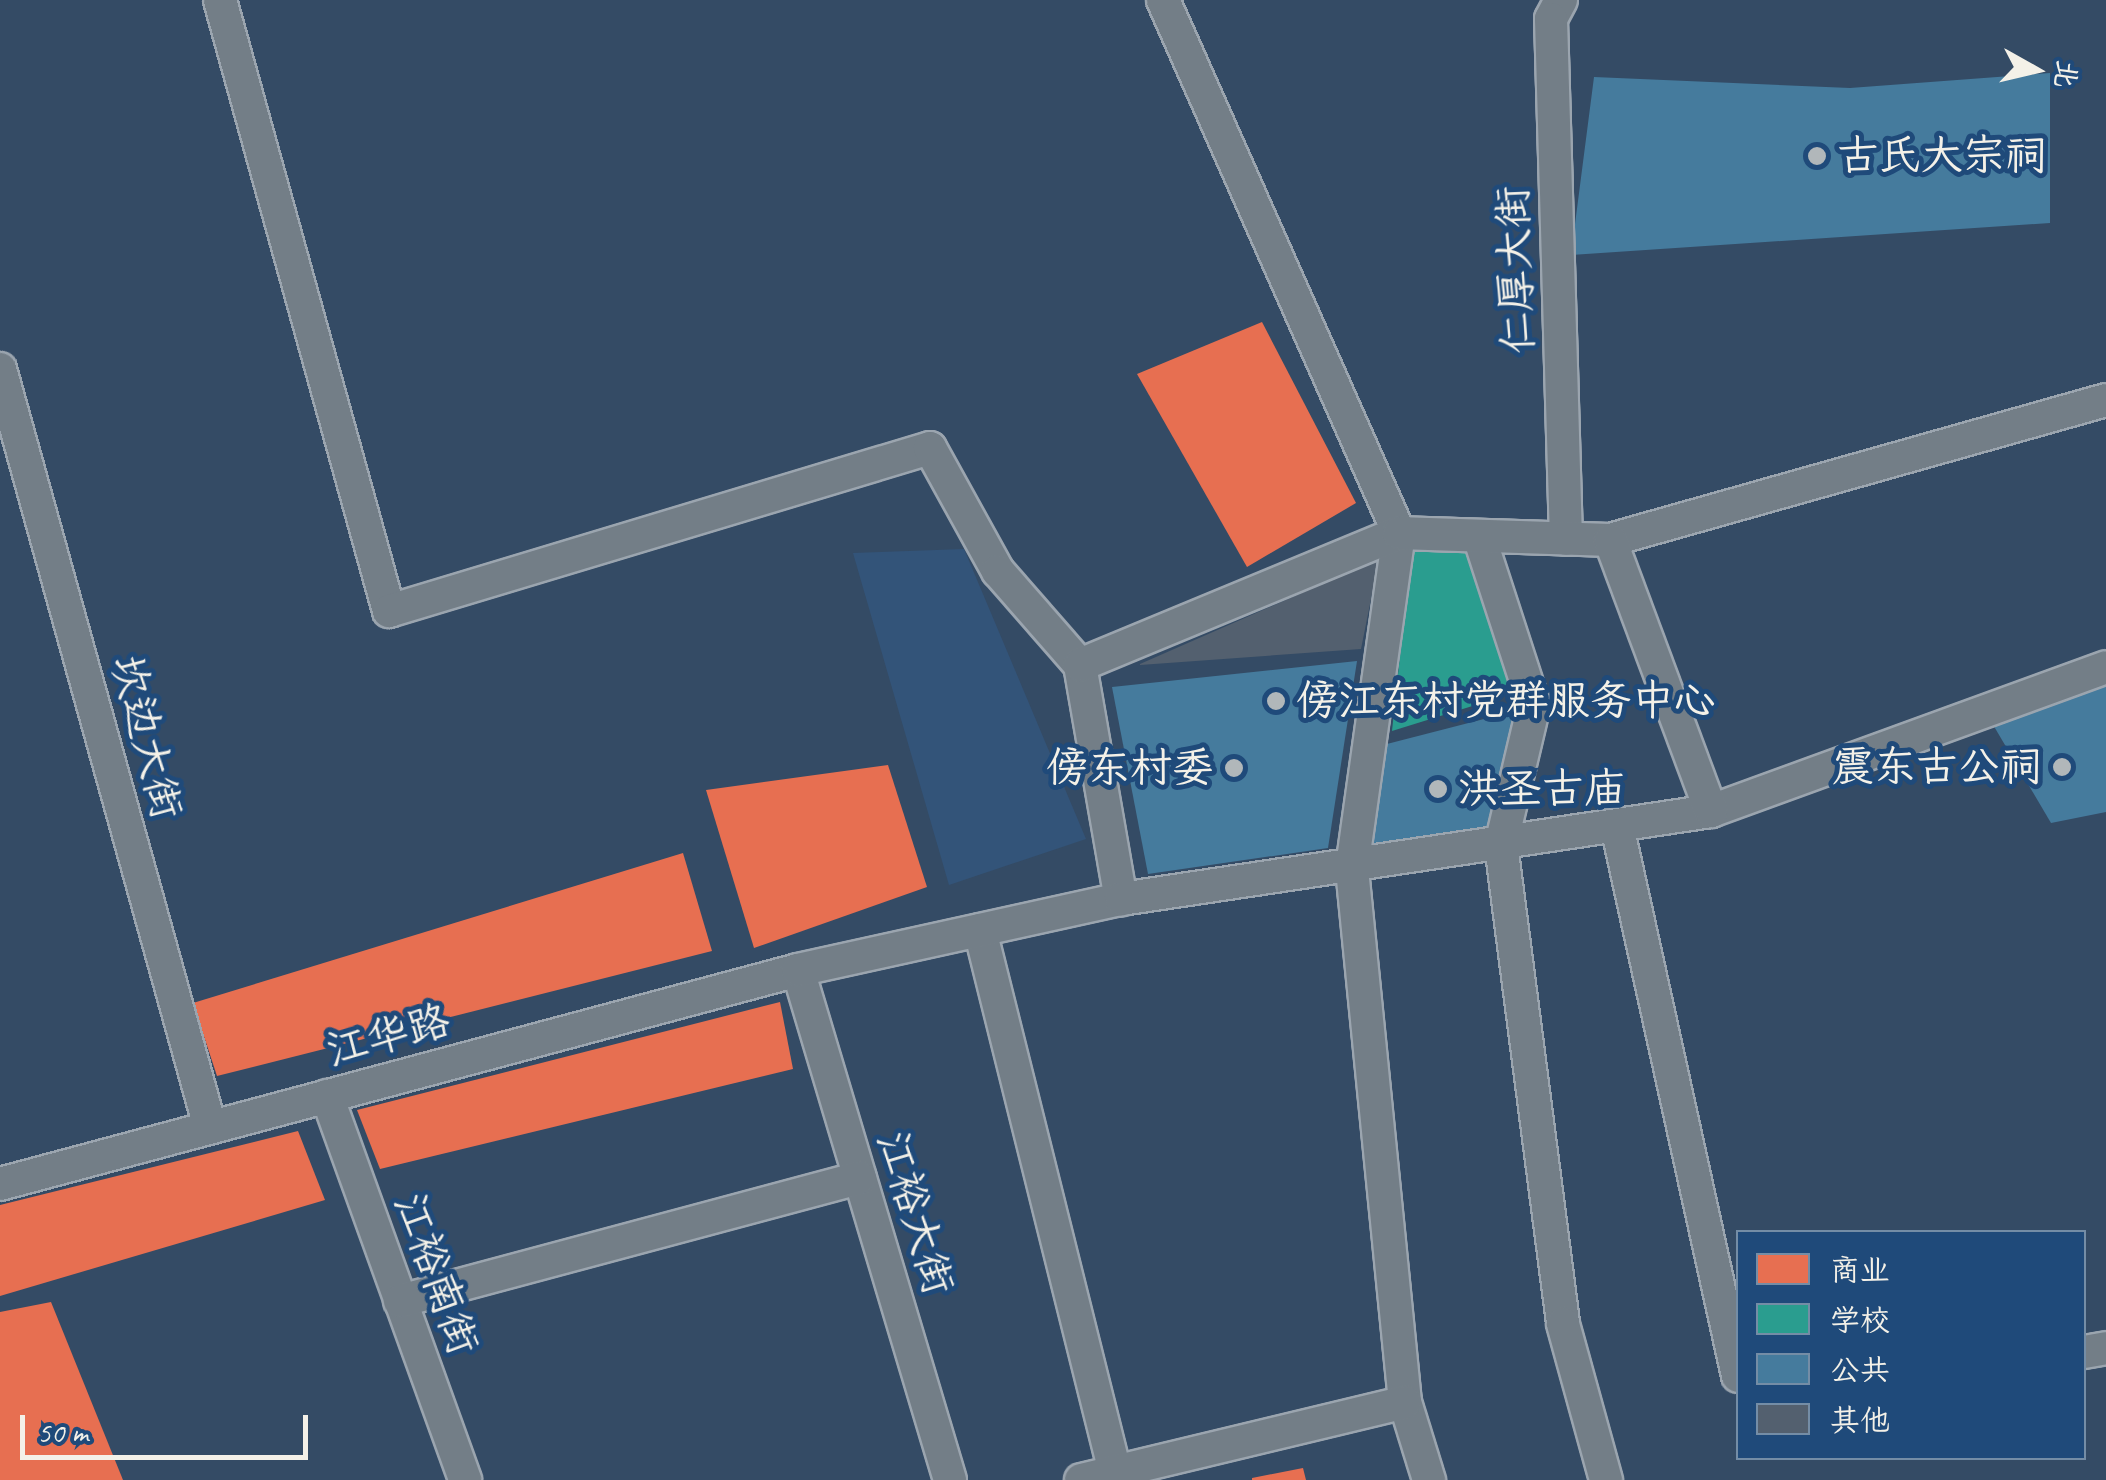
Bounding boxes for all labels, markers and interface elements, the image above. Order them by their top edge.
north arrow [1986,20,2086,120]
text: 北 [2047,58,2085,91]
place label: 古氏大宗祠 [1837,131,2047,181]
marker: 古氏大宗祠 [1806,145,1828,167]
street label: 仁厚大街 [1488,185,1544,355]
street label: 坎边大街 [100,649,192,825]
place label: 傍江东村党群服务中心 [1296,676,1716,726]
marker: 傍江东村党群服务中心 [1265,690,1287,712]
place label: 震东古公祠 [1832,742,2042,792]
place label: 傍东村委 [1046,743,1214,793]
marker: 震东古公祠 [2051,756,2073,778]
marker: 傍东村委 [1223,757,1245,779]
place label: 洪圣古庙 [1458,764,1626,814]
marker: 洪圣古庙 [1427,778,1449,800]
street label: 江华路 [321,995,455,1077]
street label: 江裕大街 [866,1125,964,1301]
street label: 江裕南街 [384,1186,488,1362]
legend [1736,1230,2086,1460]
text: 商业 [1830,1251,1890,1289]
text: 学校 [1830,1301,1890,1339]
text: 公共 [1830,1351,1890,1389]
scale bar [25,1395,312,1457]
text: 其他 [1830,1401,1890,1439]
text: 50 m [37,1413,88,1451]

